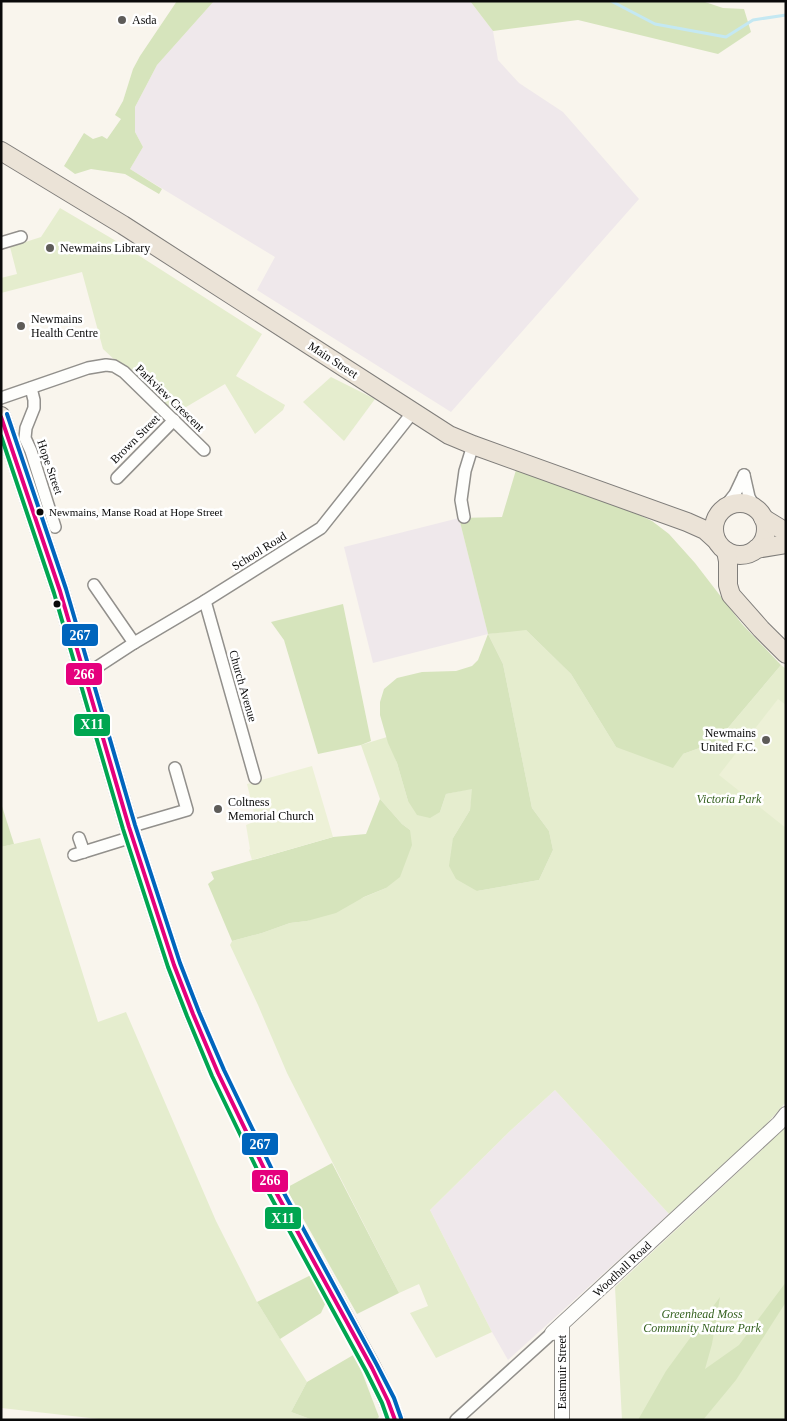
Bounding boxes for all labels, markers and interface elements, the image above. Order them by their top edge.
place label: Asda [132,13,157,27]
marker: Asda [116,14,128,26]
place label: Newmains Library [60,241,150,255]
marker: Newmains Library [44,242,56,254]
place label: Newmains Health Centre [31,312,98,340]
marker: Newmains Health Centre [15,320,27,332]
street label: Main Street [306,339,361,382]
street label: Parkview Crescent [133,362,208,435]
street label: Brown Street [108,411,163,466]
street label: Hope Street [34,438,66,497]
place label: Newmains, Manse Road at Hope Street [49,506,223,518]
marker: Newmains, Manse Road at Hope Street [35,507,45,517]
street label: School Road [229,529,289,573]
unlabelled marker [52,599,62,609]
line badge: 267 [61,623,99,647]
text: 267 [70,628,91,643]
street label: Church Avenue [226,648,260,724]
line badge: 266 [65,662,103,686]
text: 266 [74,667,95,682]
line badge: X11 [73,713,111,737]
text: X11 [80,717,104,732]
place label: Newmains United F.C. [701,726,756,754]
marker: Newmains United F.C. [760,734,772,746]
park label: Victoria Park [697,792,762,806]
place label: Coltness Memorial Church [228,795,314,823]
marker: Coltness Memorial Church [212,803,224,815]
line badge: 267 [241,1132,279,1156]
text: 267 [250,1137,271,1152]
line badge: 266 [251,1169,289,1193]
text: 266 [260,1173,281,1188]
line badge: X11 [264,1206,302,1230]
text: X11 [271,1211,295,1226]
street label: Woodhall Road [590,1238,654,1300]
park label: Greenhead Moss Community Nature Park [643,1307,761,1335]
street label: Eastmuir Street [555,1334,569,1409]

